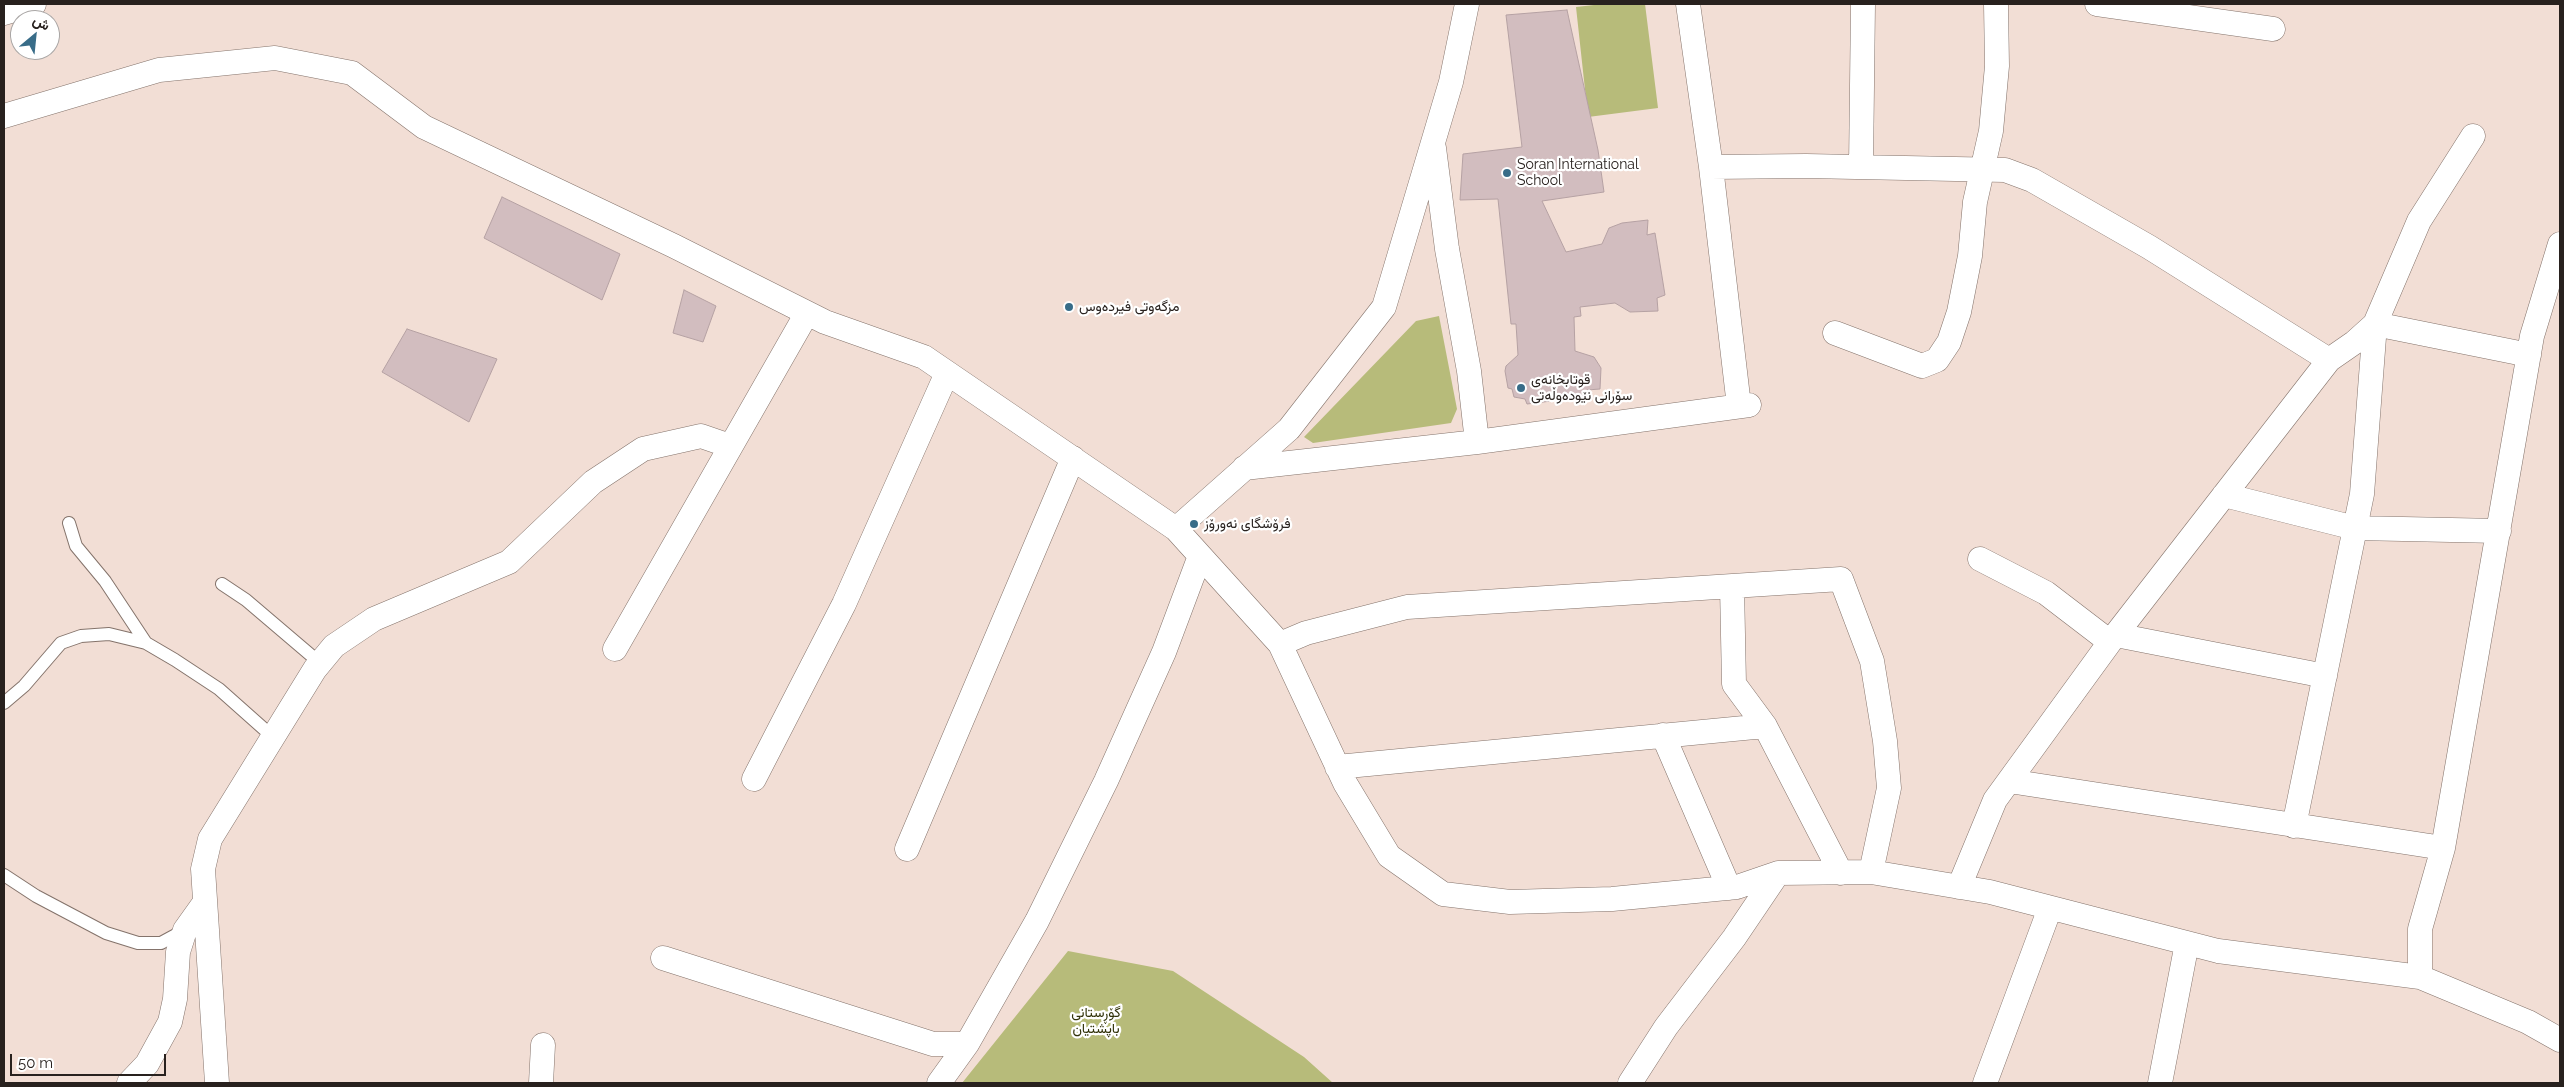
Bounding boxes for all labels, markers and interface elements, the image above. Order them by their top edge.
north arrow [10,10,60,60]
text: ش [30,12,53,34]
place label: Soran International School [1517,157,1639,190]
marker: Soran International School [1501,167,1513,179]
place label: مزگەوتی فیردەوس [1079,299,1179,315]
marker: مزگەوتی فیردەوس [1063,301,1075,313]
place label: قوتابخانەی سۆرانی نێودەوڵەتی [1531,372,1632,404]
marker: قوتابخانەی سۆرانی نێودەوڵەتی [1515,382,1527,394]
place label: فرۆشگای نەورۆز [1204,516,1291,532]
marker: فرۆشگای نەورۆز [1188,518,1200,530]
park label: گۆڕستانی باپشتیان [1071,1005,1121,1038]
scale bar [12,1044,169,1076]
text: 50 m [18,1054,53,1072]

